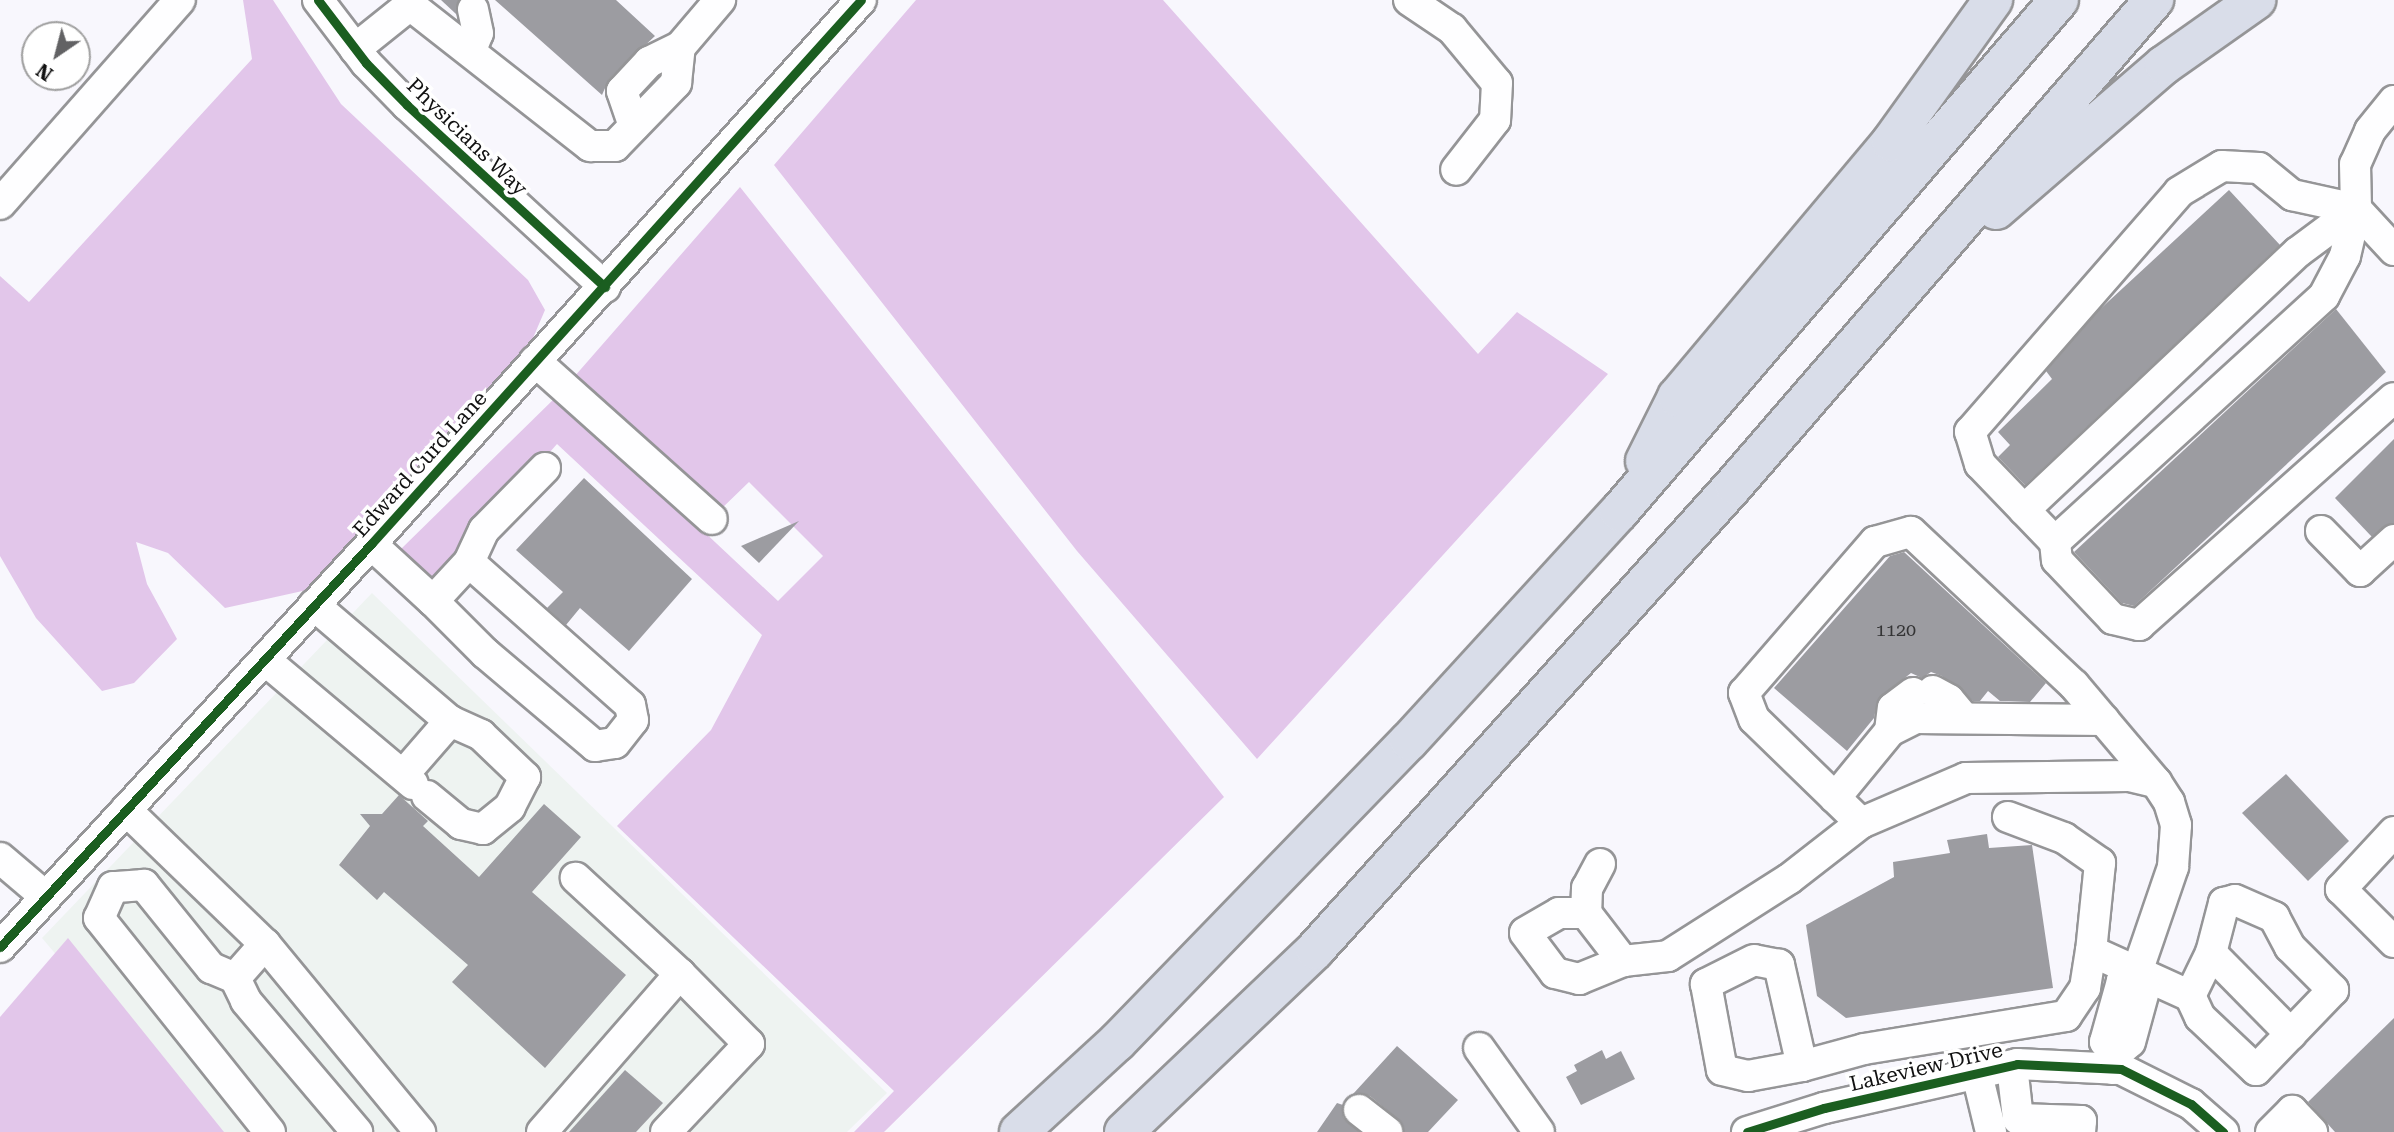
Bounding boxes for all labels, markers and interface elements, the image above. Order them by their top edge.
north arrow [21,21,91,91]
text: N [32,58,57,86]
street label: Physicians Way [401,73,533,201]
street label: Edward Curd Lane [348,386,492,542]
house number: 1120 [1876,619,1916,641]
street label: Lakeview Drive [1847,1037,2005,1097]

